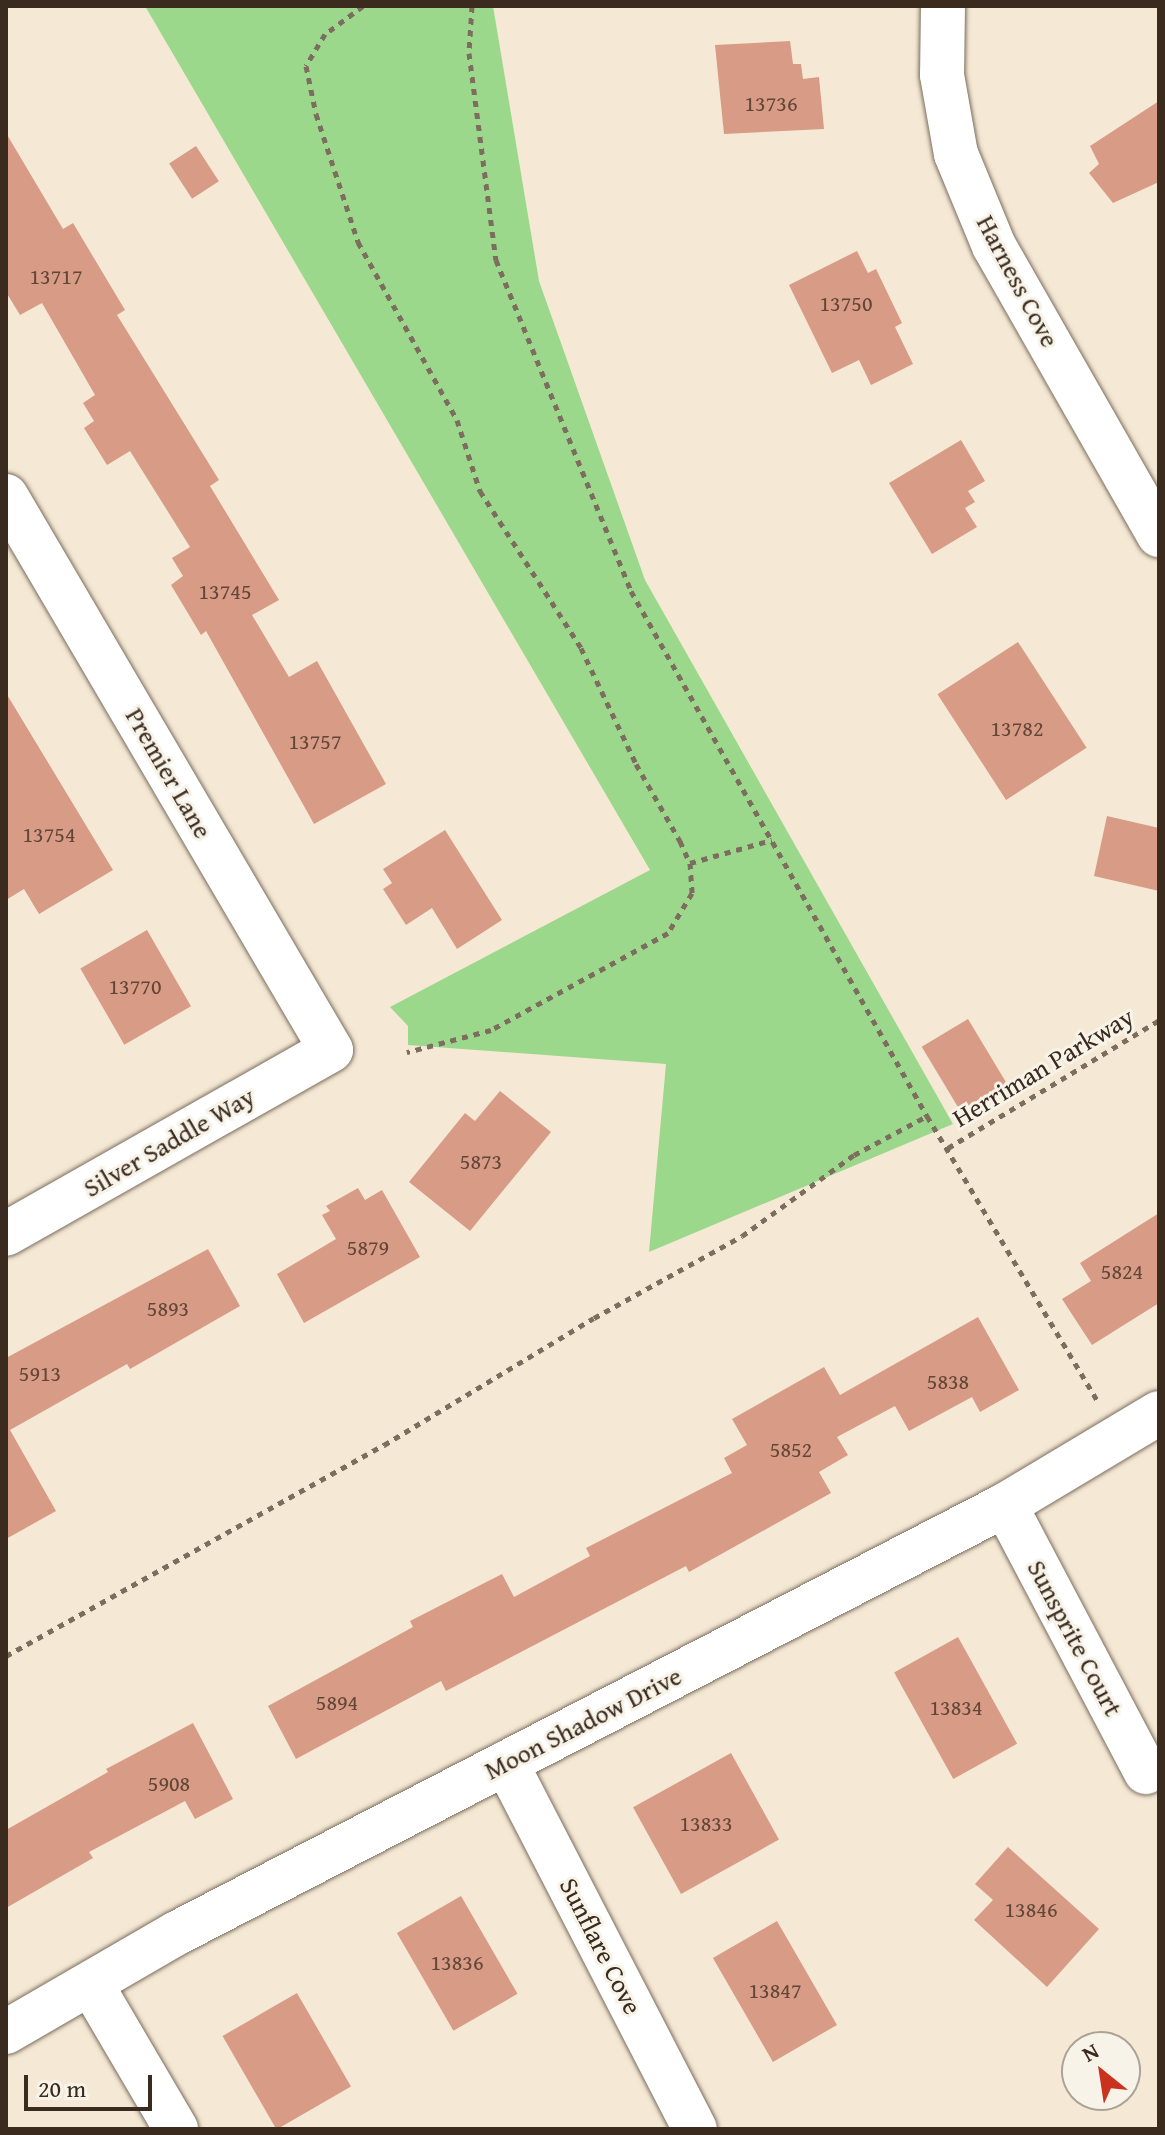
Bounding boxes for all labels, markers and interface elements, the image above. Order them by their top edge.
house number: 13736 [745,91,797,117]
street label: Harness Cove [970,210,1066,352]
house number: 13717 [30,264,82,290]
house number: 13750 [820,291,872,317]
house number: 13745 [199,579,251,605]
street label: Premier Lane [119,702,219,844]
house number: 13782 [991,716,1043,742]
house number: 13757 [289,729,341,755]
house number: 13754 [23,822,75,848]
house number: 13770 [109,974,161,1000]
street label: Herriman Parkway [947,1001,1139,1133]
street label: Silver Saddle Way [78,1080,260,1204]
house number: 5873 [460,1149,502,1175]
house number: 5879 [347,1235,389,1261]
house number: 5824 [1101,1259,1143,1285]
house number: 5893 [147,1296,189,1322]
house number: 5913 [19,1361,61,1387]
house number: 5838 [927,1369,969,1395]
house number: 5852 [770,1437,812,1463]
street label: Sunsprite Court [1021,1555,1129,1721]
street label: Moon Shadow Drive [479,1660,687,1786]
house number: 5894 [316,1690,358,1716]
house number: 13834 [930,1695,982,1721]
house number: 5908 [148,1771,190,1797]
house number: 13833 [680,1811,732,1837]
street label: Sunflare Cove [553,1873,649,2019]
house number: 13846 [1005,1897,1057,1923]
house number: 13836 [431,1950,483,1976]
house number: 13847 [749,1978,801,2004]
north arrow [1061,2031,1141,2111]
text: N [1076,2034,1104,2069]
scale bar [28,2059,156,2109]
text: 20 m [38,2071,86,2106]

